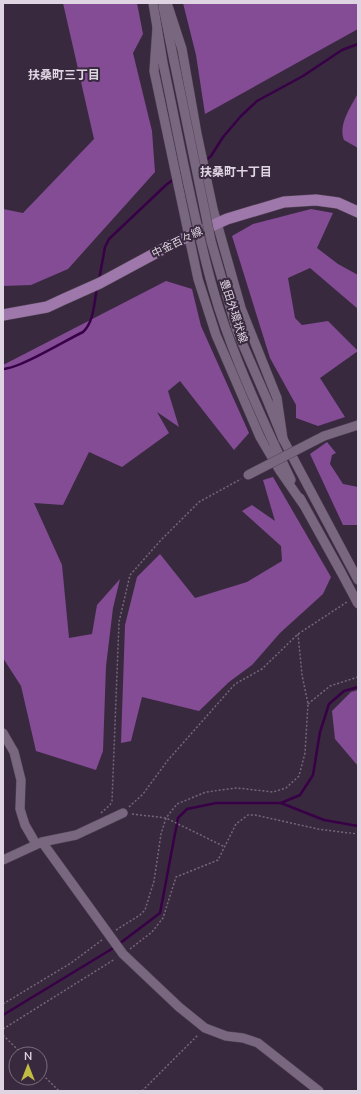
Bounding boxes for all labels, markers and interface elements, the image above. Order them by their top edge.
district label: 扶桑町三丁目 [28,67,100,83]
district label: 扶桑町十丁目 [200,164,272,180]
street label: 中金百々線 [149,224,205,261]
street label: 豊田外環状線 [216,277,251,345]
north arrow [8,1046,48,1086]
text: N [24,1049,32,1064]

